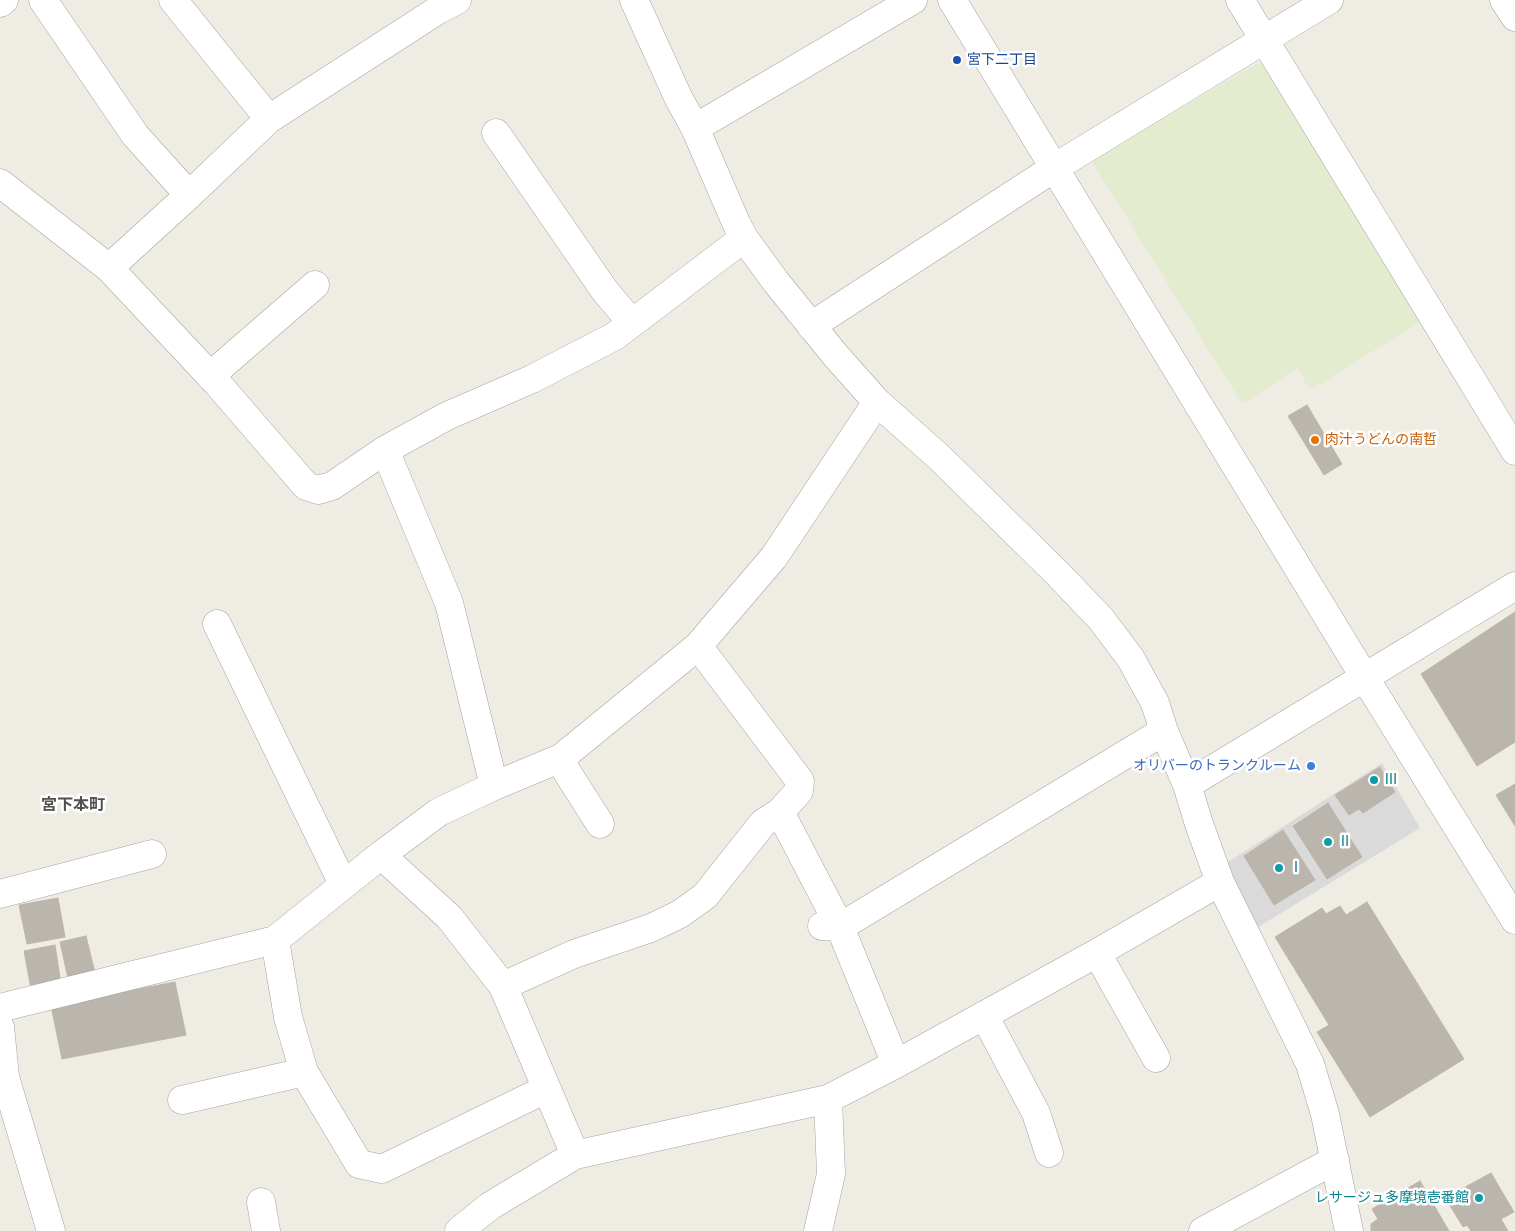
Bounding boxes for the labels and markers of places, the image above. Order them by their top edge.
place label: 宮下二丁目 [967,52,1037,68]
marker: 宮下二丁目 [951,54,963,66]
place label: 肉汁うどんの南哲 [1325,432,1437,448]
marker: 肉汁うどんの南哲 [1309,434,1321,446]
place label: オリバーのトランクルーム [1133,758,1301,774]
marker: オリバーのトランクルーム [1305,760,1317,772]
place label: Ⅲ [1384,772,1398,788]
marker: Ⅲ [1368,774,1380,786]
place label: Ⅱ [1338,834,1352,850]
marker: Ⅱ [1322,836,1334,848]
place label: Ⅰ [1289,860,1303,876]
marker: Ⅰ [1273,862,1285,874]
place label: レサージュ多摩境壱番館 [1315,1190,1469,1206]
marker: レサージュ多摩境壱番館 [1473,1192,1485,1204]

